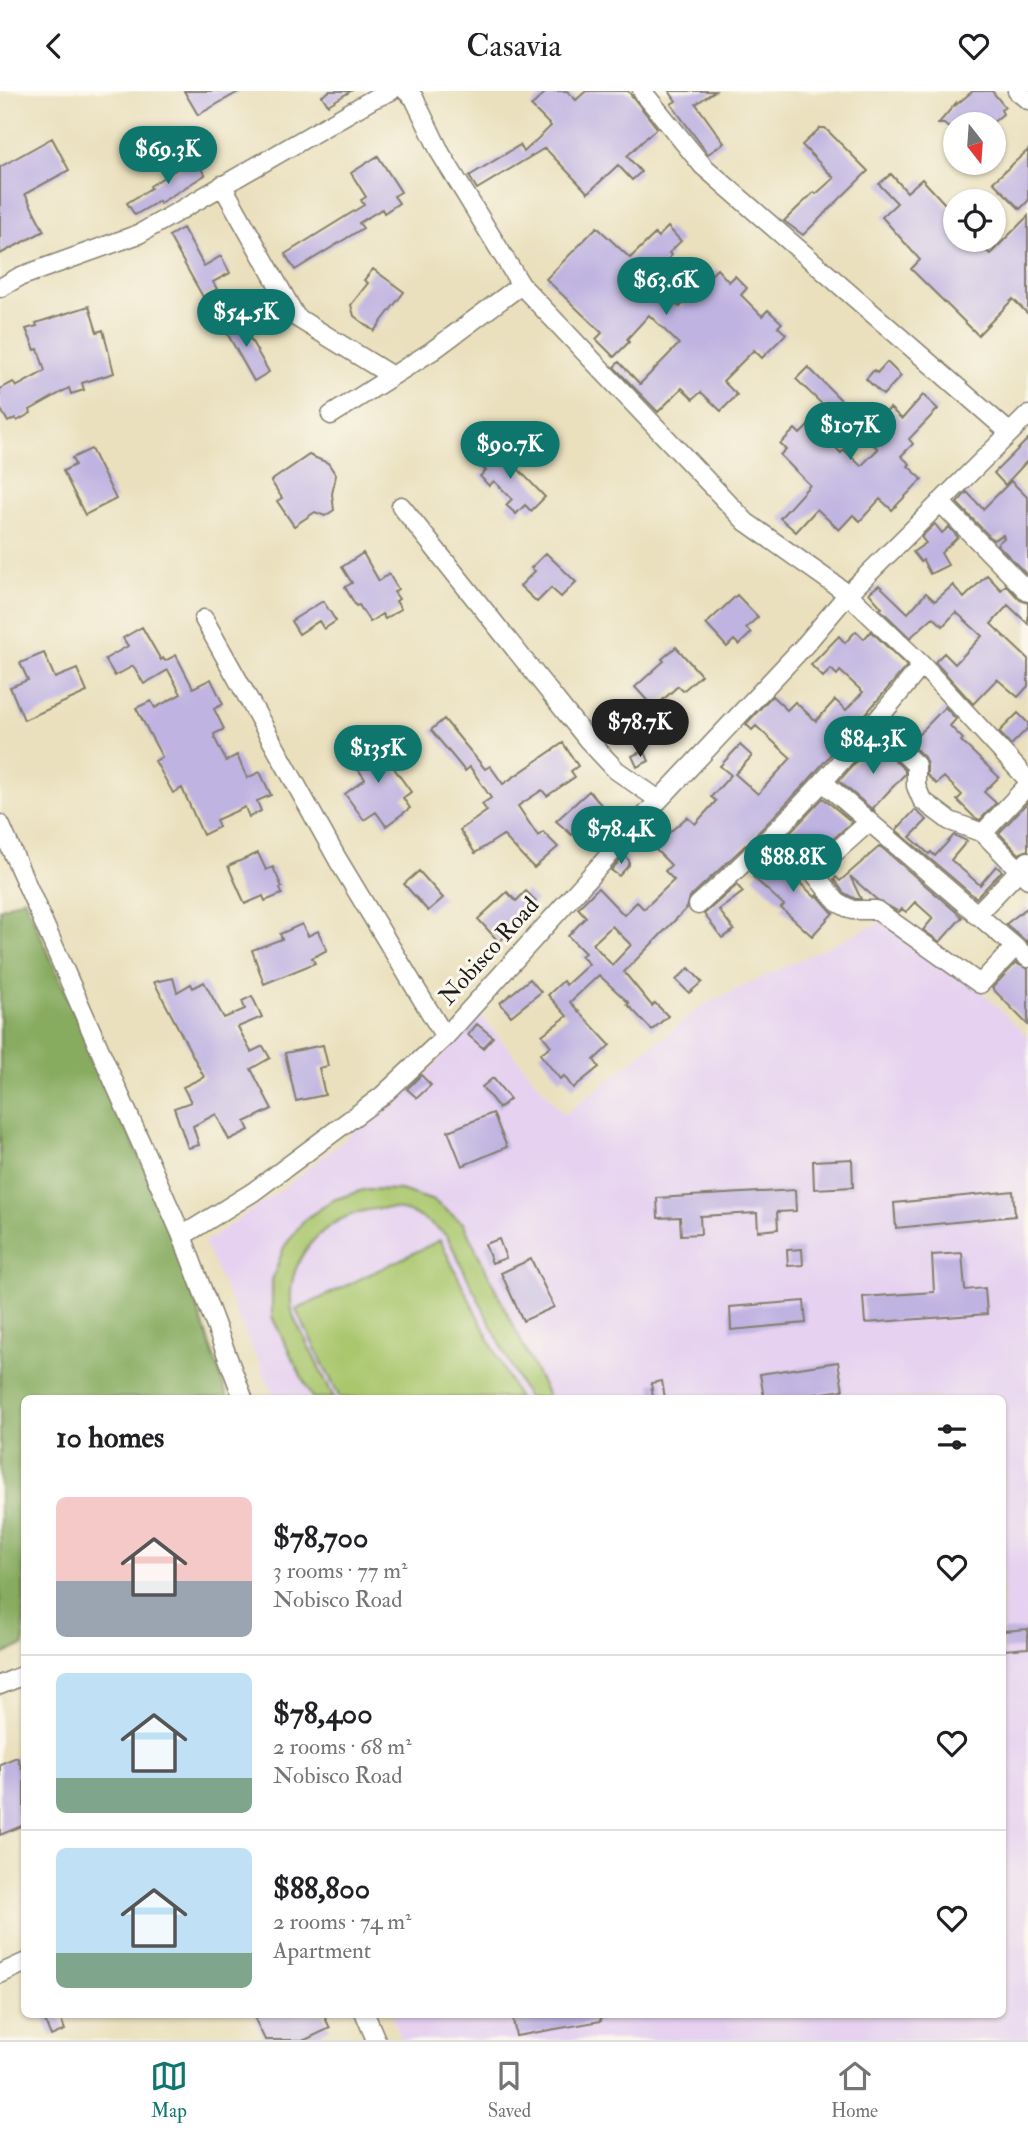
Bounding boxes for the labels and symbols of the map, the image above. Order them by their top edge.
north arrow [943,112,1006,175]
pin: $69.3K [111,127,225,186]
pin: $63.6K [609,257,723,317]
pin: $54.5K [189,289,303,349]
pin: $107K [801,403,899,462]
pin: $90.7K [453,421,567,481]
pin: $78.7K [583,699,697,759]
pin: $84.3K [816,717,930,776]
pin: $135K [329,725,427,785]
pin: $78.4K [564,807,678,866]
pin: $88.8K [736,835,850,894]
street label: Nobisco Road [432,890,546,1012]

